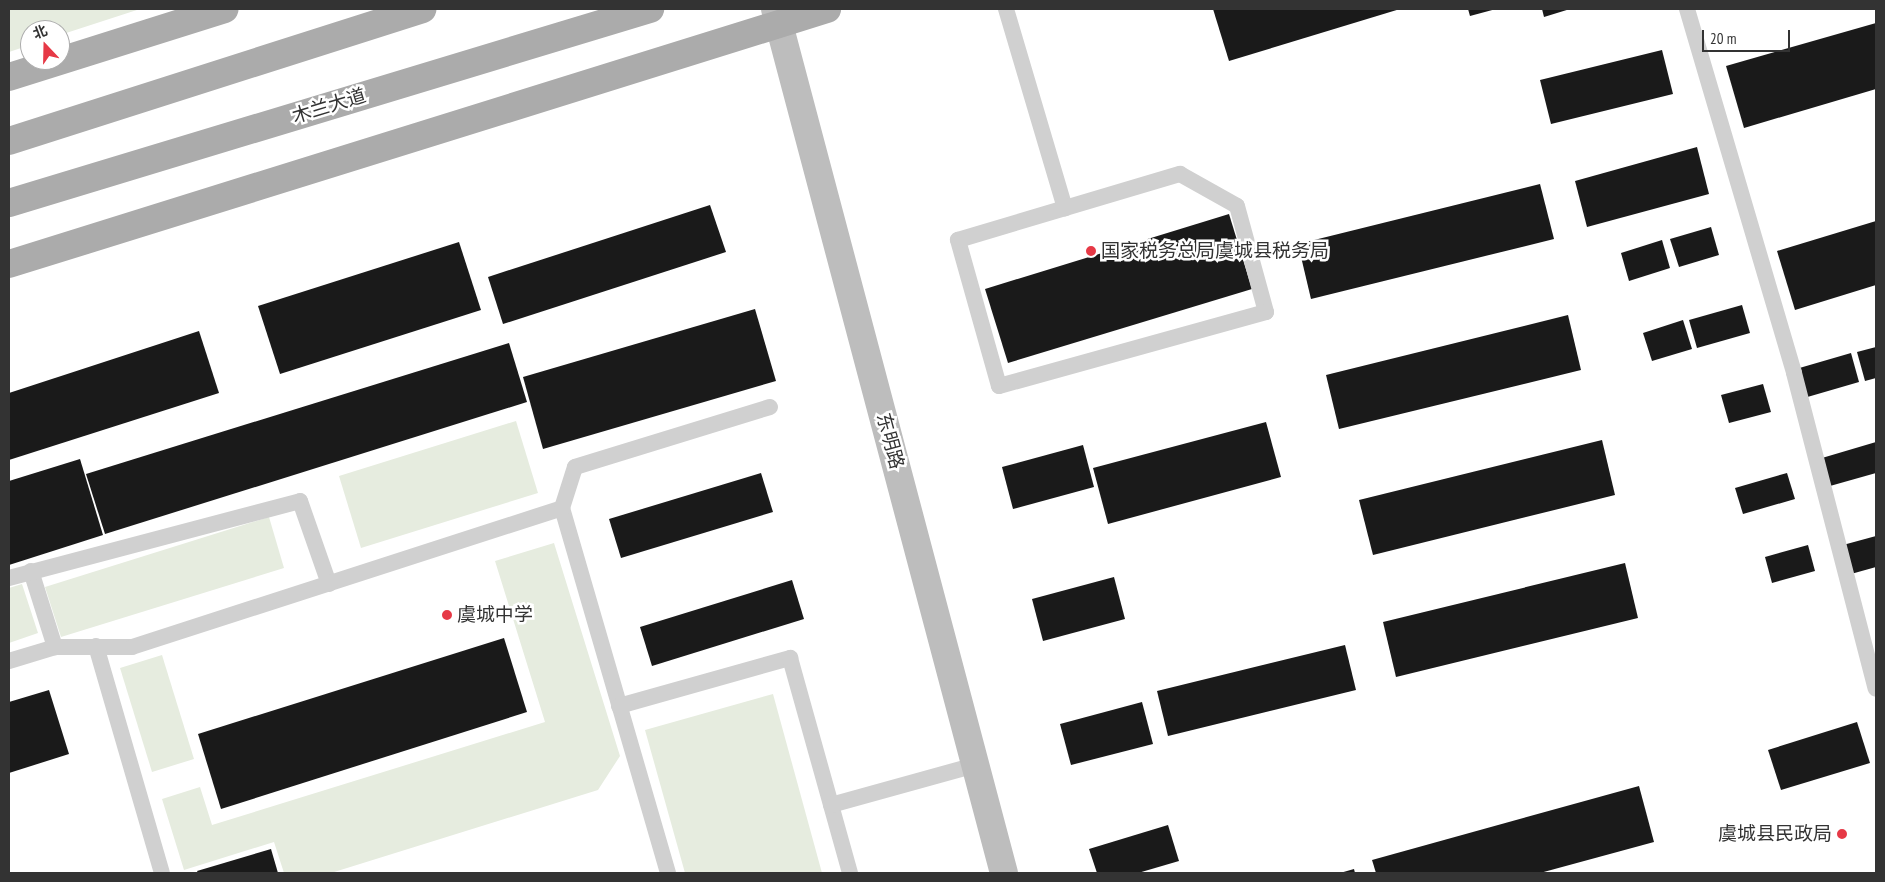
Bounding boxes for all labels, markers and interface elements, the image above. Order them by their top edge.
north arrow [20,20,70,70]
scale bar [1705,20,1792,52]
text: 北 [30,21,50,43]
text: 20 m [1710,29,1736,48]
street label: 木兰大道 [289,84,369,128]
place label: 国家税务总局虞城县税务局 [1101,240,1329,262]
marker: 国家税务总局虞城县税务局 [1085,245,1097,257]
street label: 东明路 [872,411,908,471]
place label: 虞城中学 [457,604,533,626]
marker: 虞城中学 [441,609,453,621]
place label: 虞城县民政局 [1718,823,1832,845]
marker: 虞城县民政局 [1836,828,1848,840]

